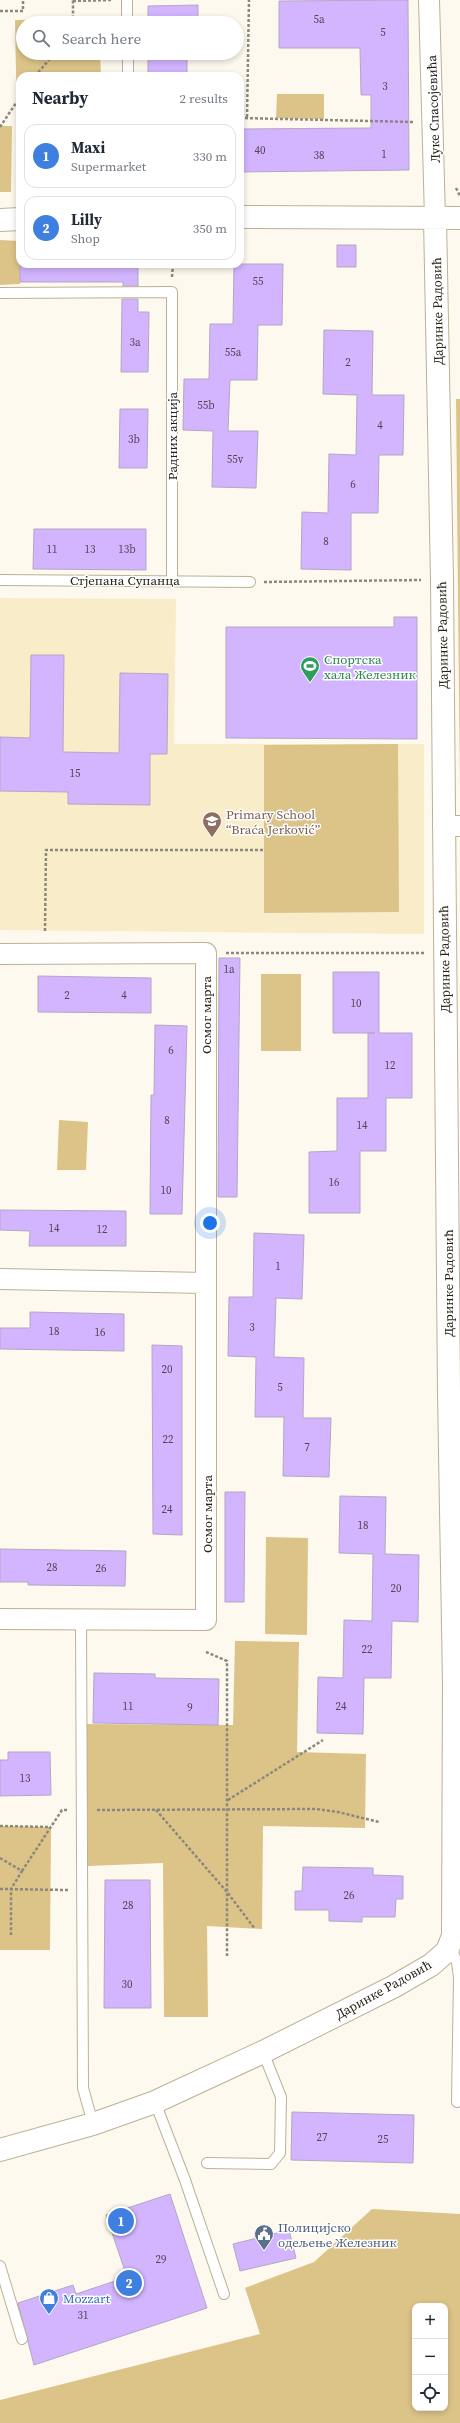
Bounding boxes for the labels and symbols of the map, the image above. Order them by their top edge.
house number: 5a [313,12,325,27]
house number: 5 [380,25,386,40]
street label: Луке Спасојевића [423,54,444,163]
house number: 3 [382,79,388,94]
house number: 40 [255,143,266,158]
house number: 1 [381,147,387,162]
house number: 38 [314,148,325,163]
street label: Даринке Радовић [428,257,447,365]
house number: 55 [253,274,264,289]
house number: 3a [129,335,141,350]
house number: 55a [225,345,242,360]
house number: 2 [345,355,351,370]
street label: Радних акција [164,391,181,480]
house number: 55b [197,398,215,413]
house number: 4 [377,418,383,433]
house number: 3b [128,432,140,447]
house number: 55v [227,452,244,467]
house number: 6 [350,477,356,492]
house number: 8 [323,534,329,549]
house number: 11 [47,542,58,557]
house number: 13 [85,542,96,557]
house number: 13b [118,542,136,557]
street label: Стјепана Супанца [70,572,180,589]
street label: Даринке Радовић [433,581,452,689]
place label: Спортска хала Железник [324,651,416,683]
sports icon: Спортска хала Железник [299,655,321,683]
house number: 15 [70,766,81,781]
place label: Primary School “Braća Jerković” [226,806,320,838]
school or university icon: Primary School “Braća Jerković” [201,810,223,838]
street label: Даринке Радовић [435,905,454,1013]
house number: 1a [223,962,235,977]
street label: Осмог марта [198,976,215,1054]
house number: 2 [64,988,70,1003]
house number: 4 [121,988,127,1003]
house number: 10 [351,996,362,1011]
house number: 6 [168,1043,174,1058]
house number: 12 [385,1058,396,1073]
house number: 8 [164,1113,170,1128]
house number: 14 [357,1118,368,1133]
house number: 16 [329,1175,340,1190]
house number: 10 [161,1183,172,1198]
your location [200,1213,220,1233]
house number: 14 [49,1221,60,1236]
house number: 12 [97,1222,108,1237]
street label: Даринке Радовић [440,1229,457,1337]
house number: 1 [275,1259,281,1274]
house number: 3 [249,1320,255,1335]
house number: 18 [49,1324,60,1339]
house number: 16 [95,1325,106,1340]
house number: 20 [162,1362,173,1377]
house number: 5 [277,1380,283,1395]
house number: 22 [163,1432,174,1447]
house number: 7 [304,1440,310,1455]
street label: Осмог марта [199,1475,216,1553]
house number: 24 [162,1502,173,1517]
house number: 18 [358,1518,369,1533]
house number: 28 [47,1560,58,1575]
house number: 26 [96,1561,107,1576]
house number: 20 [391,1581,402,1596]
house number: 22 [362,1642,373,1657]
house number: 11 [123,1699,134,1714]
house number: 24 [336,1699,347,1714]
house number: 9 [187,1700,193,1715]
house number: 13 [20,1771,31,1786]
house number: 26 [344,1888,355,1903]
house number: 28 [123,1898,134,1913]
street label: Даринке Радовић [332,1956,435,2023]
house number: 30 [122,1977,133,1992]
house number: 27 [317,2130,328,2145]
house number: 25 [378,2132,389,2147]
pin: 1 [108,2206,134,2236]
place label: Полицијско одељење Железник [278,2219,397,2251]
public building icon: Полицијско одељење Железник [253,2223,275,2251]
house number: 29 [156,2252,167,2267]
pin: 2 [116,2268,142,2298]
shop icon: Mozzart [38,2287,60,2315]
place label: Mozzart [63,2290,111,2307]
house number: 31 [78,2308,89,2323]

